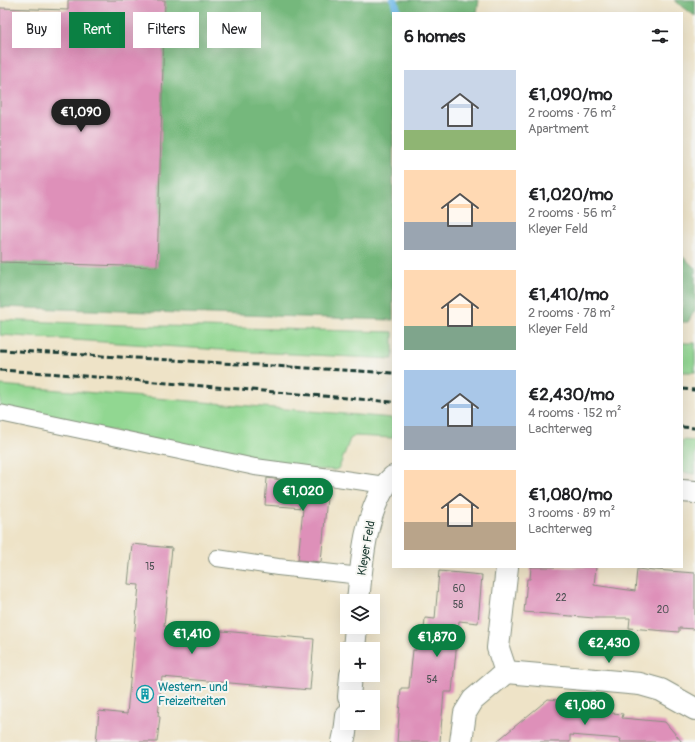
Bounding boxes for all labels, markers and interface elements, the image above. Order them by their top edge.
chip: Buy [12,12,61,48]
chip: Rent [69,12,125,48]
chip: Filters [133,12,199,48]
chip: New [207,12,261,48]
icon: filters [649,25,671,47]
text: 6 homes [404,26,465,47]
text: €1,090/mo [528,84,613,105]
icon: home [436,86,484,134]
pin: €1,090 [48,99,114,133]
text: €1,090 [60,104,102,120]
text: 2 rooms · 76 m² [528,105,616,121]
text: Apartment [528,121,589,137]
text: €1,020/mo [528,184,613,205]
icon: home [436,186,484,234]
text: 2 rooms · 56 m² [528,205,616,221]
text: Kleyer Feld [528,221,588,237]
text: €1,410/mo [528,284,609,305]
icon: home [436,286,484,334]
text: 2 rooms · 78 m² [528,305,615,321]
text: Kleyer Feld [528,321,588,337]
text: €2,430/mo [528,384,614,405]
icon: home [436,386,484,434]
text: 4 rooms · 152 m² [528,405,622,421]
text: Lachterweg [528,421,592,437]
pin: €1,020 [270,478,336,512]
text: €1,020 [282,483,324,499]
text: €1,080/mo [528,484,612,505]
icon: home [436,486,484,534]
text: 3 rooms · 89 m² [528,505,615,521]
street label: Kleyer Feld [354,519,379,577]
text: Lachterweg [528,521,592,537]
house number: 15 [145,561,155,573]
house number: 60 [453,583,465,595]
house number: 22 [555,592,567,604]
map controls [340,594,380,730]
button: layers [340,594,380,634]
house number: 58 [453,599,463,611]
house number: 20 [657,604,669,616]
pin: €1,410 [159,621,225,655]
pin: €1,870 [404,624,470,658]
text: €1,410 [173,626,211,642]
text: €1,870 [417,629,457,645]
pin: €2,430 [576,630,642,664]
text: €2,430 [588,635,630,651]
button: + [340,642,380,682]
house number: 54 [426,674,438,686]
place label: Western- und Freizeitreiten [158,680,228,709]
building icon: Western- und Freizeitreiten [135,684,155,704]
button: − [340,690,380,730]
pin: €1,080 [552,692,618,726]
text: €1,080 [564,697,606,713]

